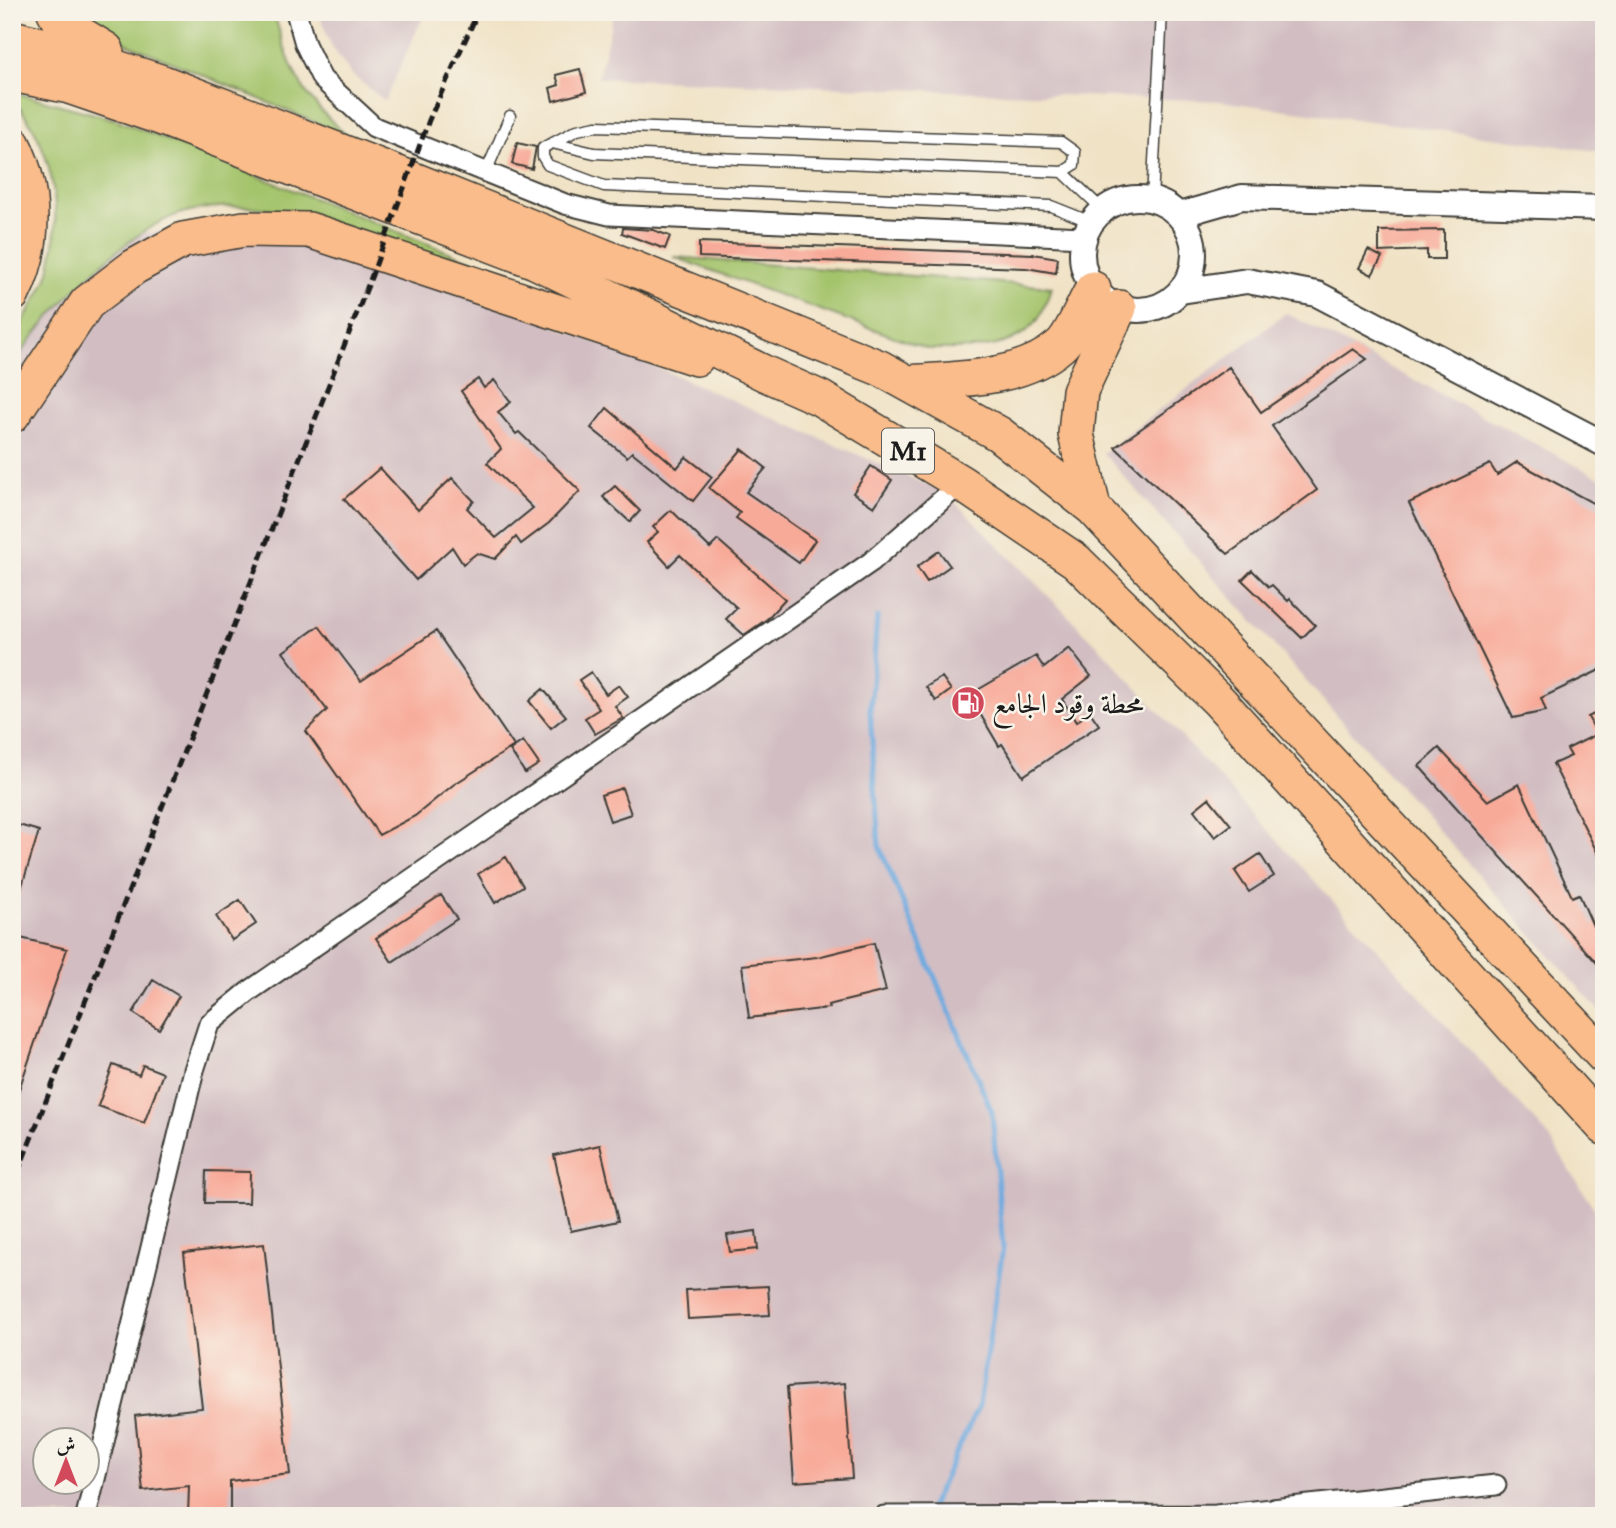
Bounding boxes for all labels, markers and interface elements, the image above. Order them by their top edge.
road number: M1 [882,428,934,474]
fuel station icon: محطة وقود الجامع [949,684,987,722]
place label: محطة وقود الجامع [992,686,1144,729]
north arrow [32,1426,102,1496]
text: ش [57,1433,75,1456]

